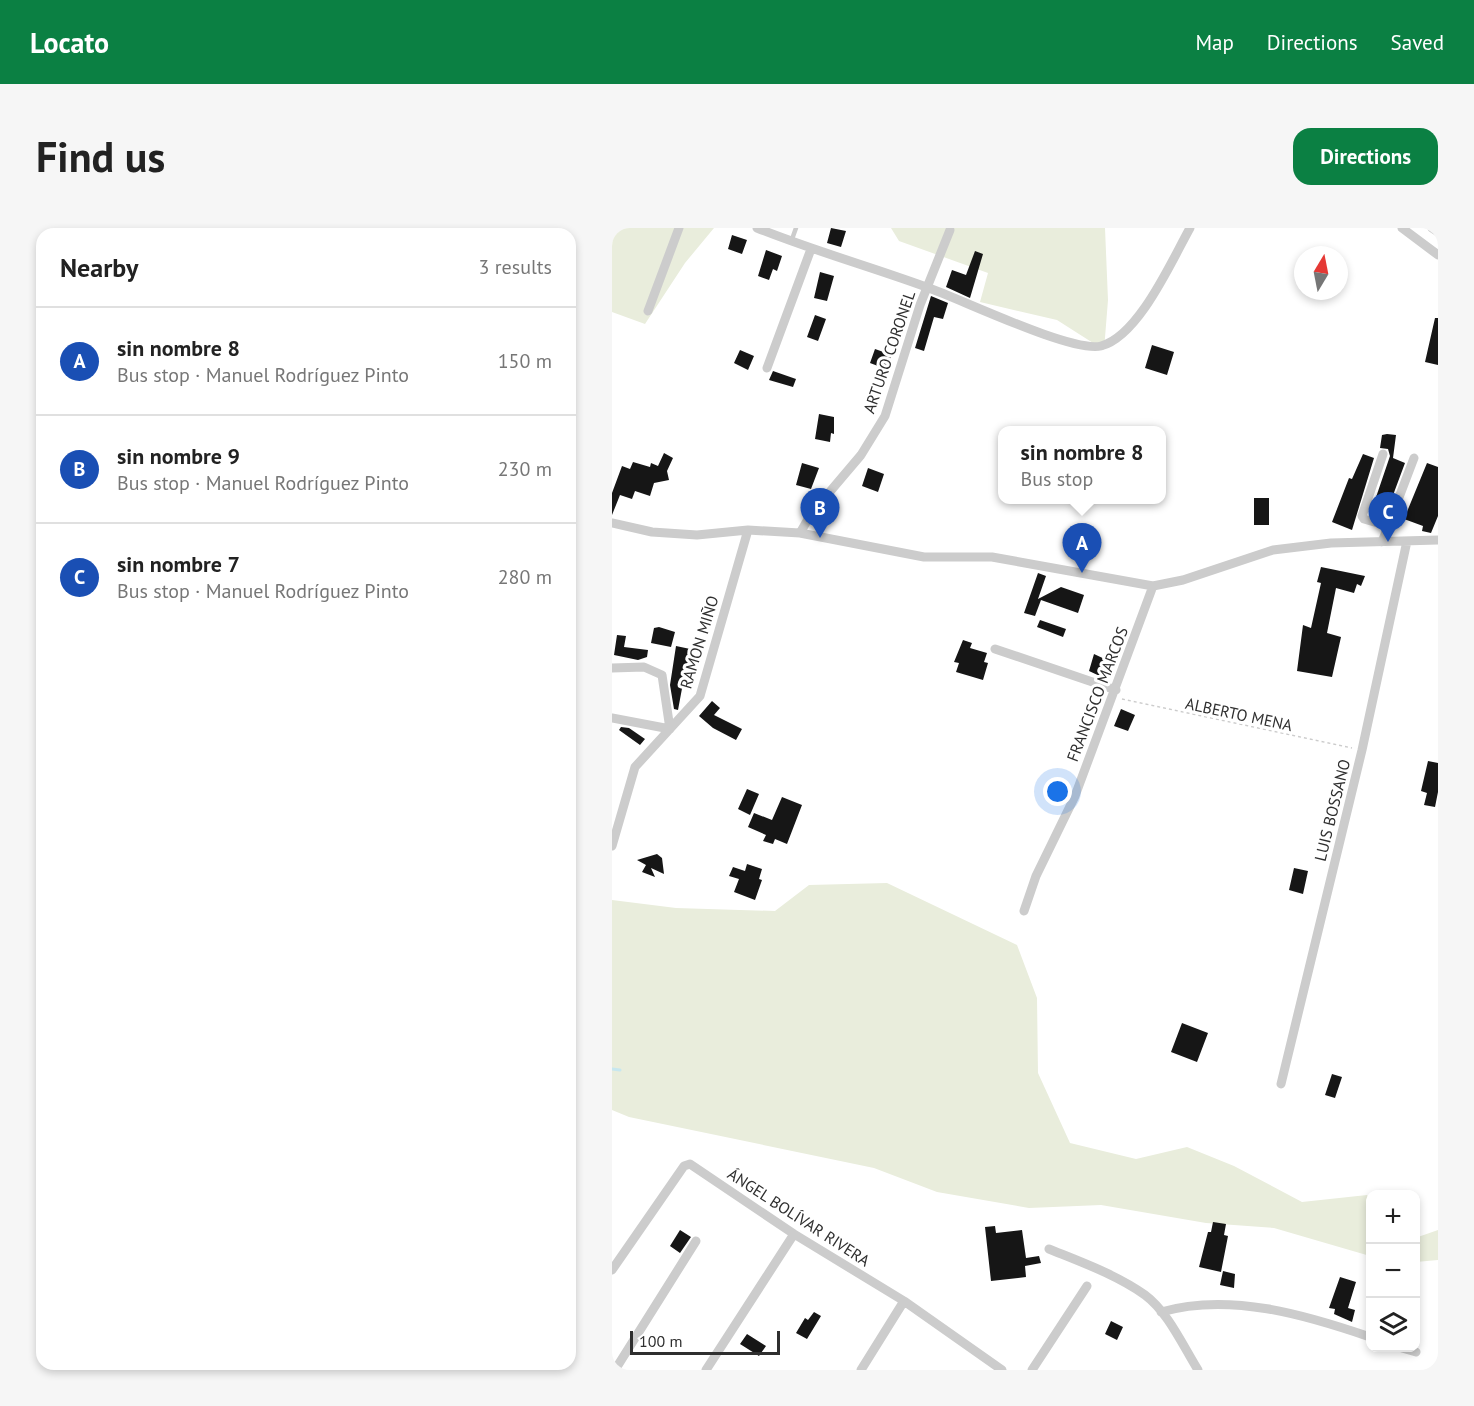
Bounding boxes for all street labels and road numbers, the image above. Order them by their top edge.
street label: ARTURO CORONEL [859,288,919,416]
street label: RAMON MIÑO [675,593,723,691]
street label: FRANCISCO MARCOS [1062,624,1132,764]
street label: ALBERTO MENA [1184,693,1295,735]
street label: LUIS BOSSANO [1310,757,1354,863]
street label: ÁNGEL BOLÍVAR RIVERA [724,1164,874,1271]

